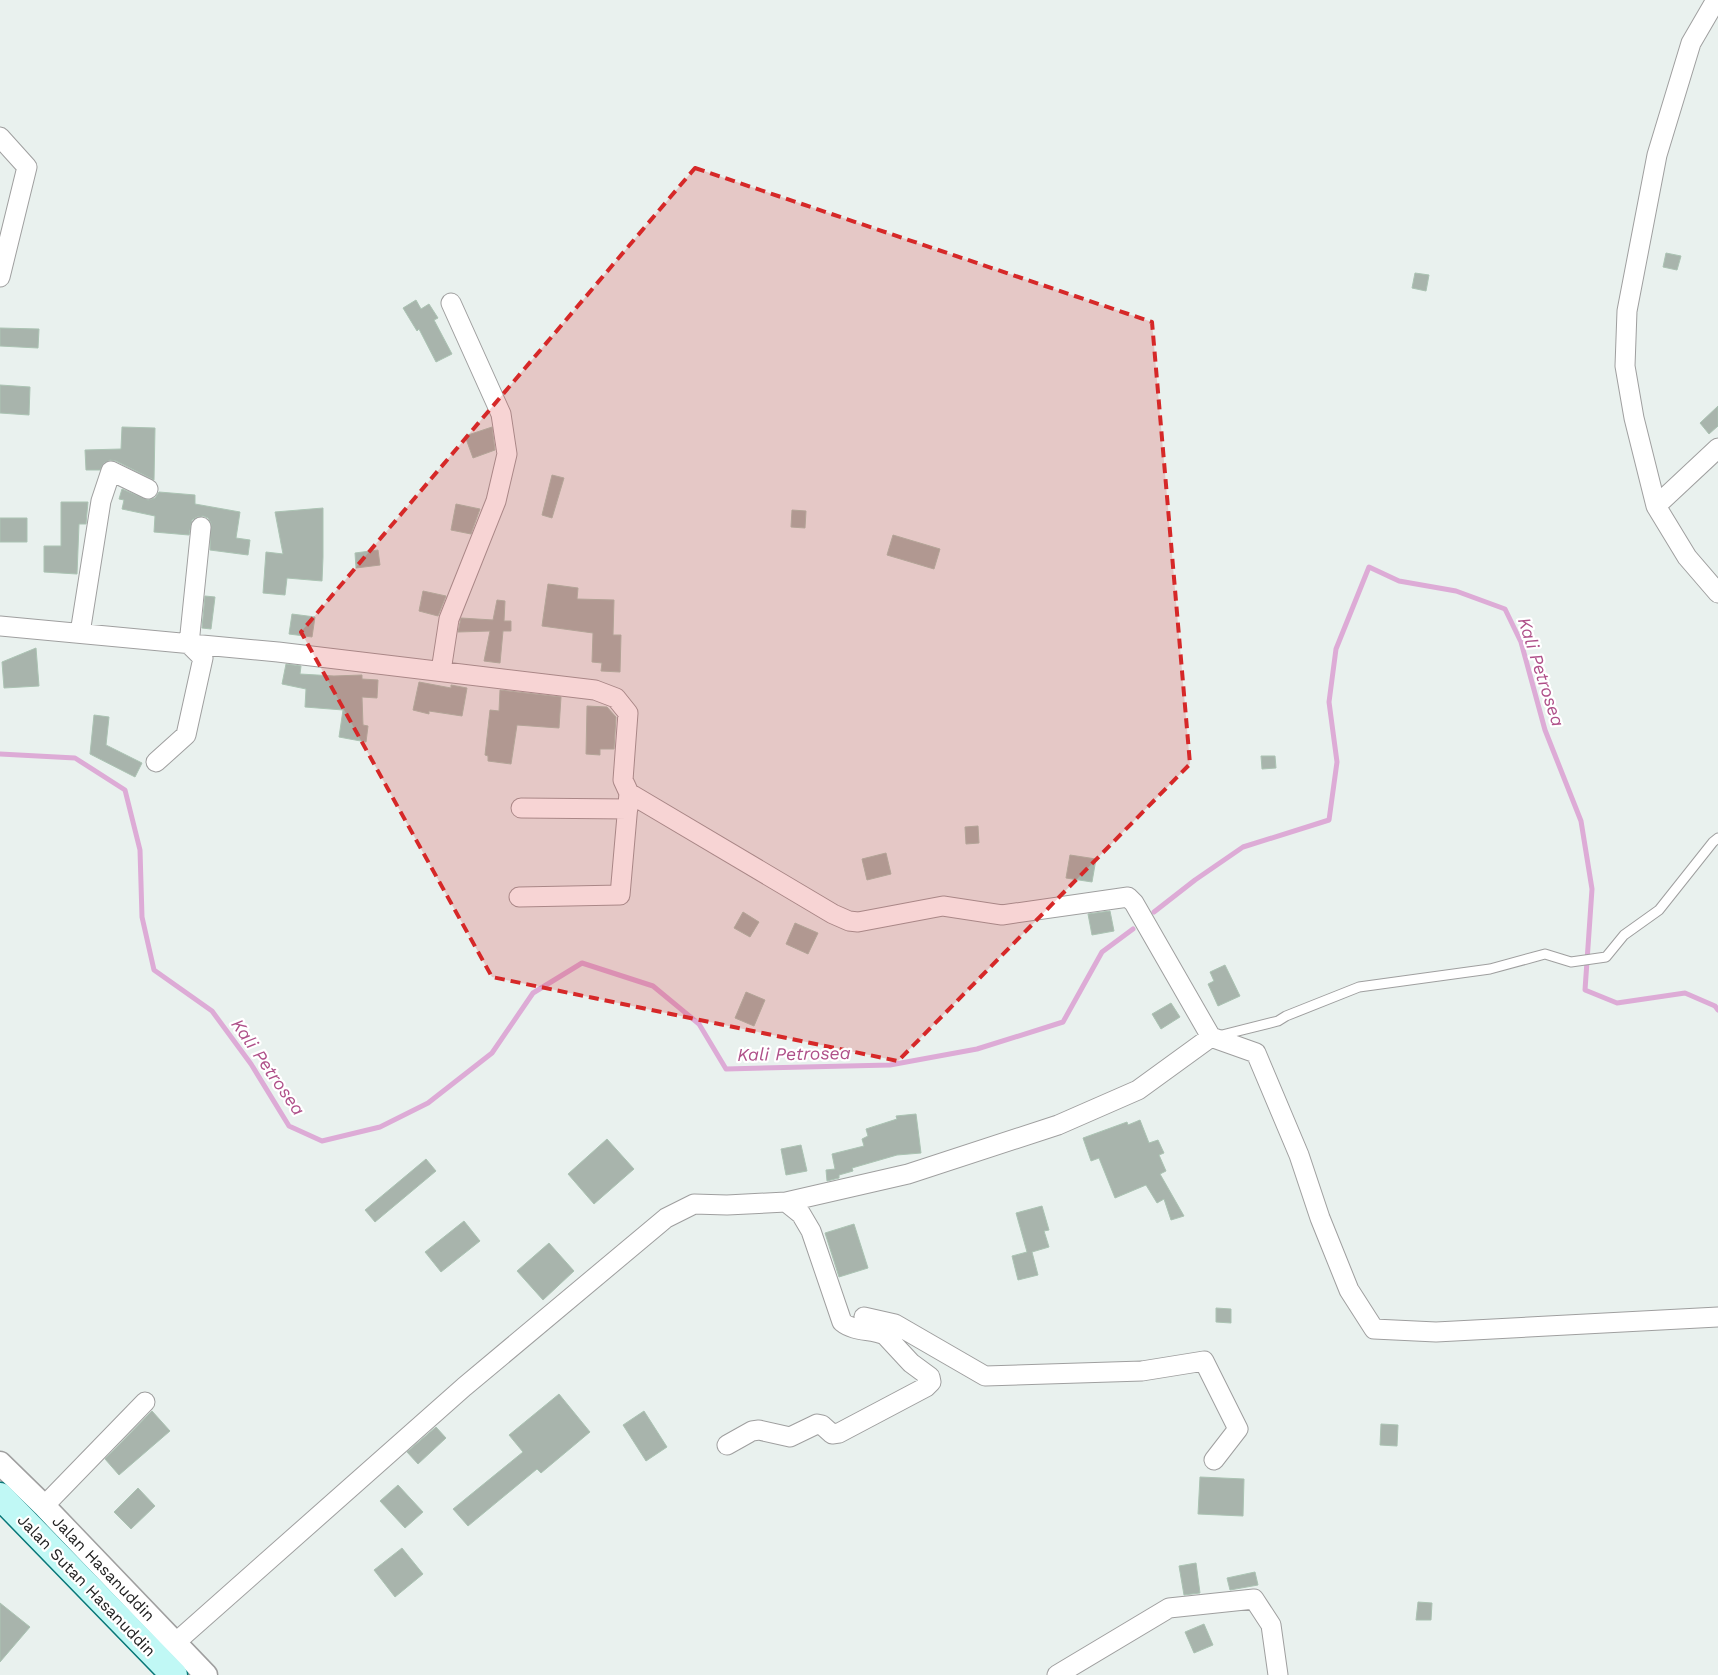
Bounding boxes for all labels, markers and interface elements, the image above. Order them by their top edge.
water label: Kali Petrosea [1514,615,1569,729]
water label: Kali Petrosea [227,1014,310,1119]
water label: Kali Petrosea [737,1042,851,1065]
street label: Jalan Sutan Hasanuddin [14,1510,160,1660]
street label: Jalan Hasanuddin [48,1512,159,1625]

